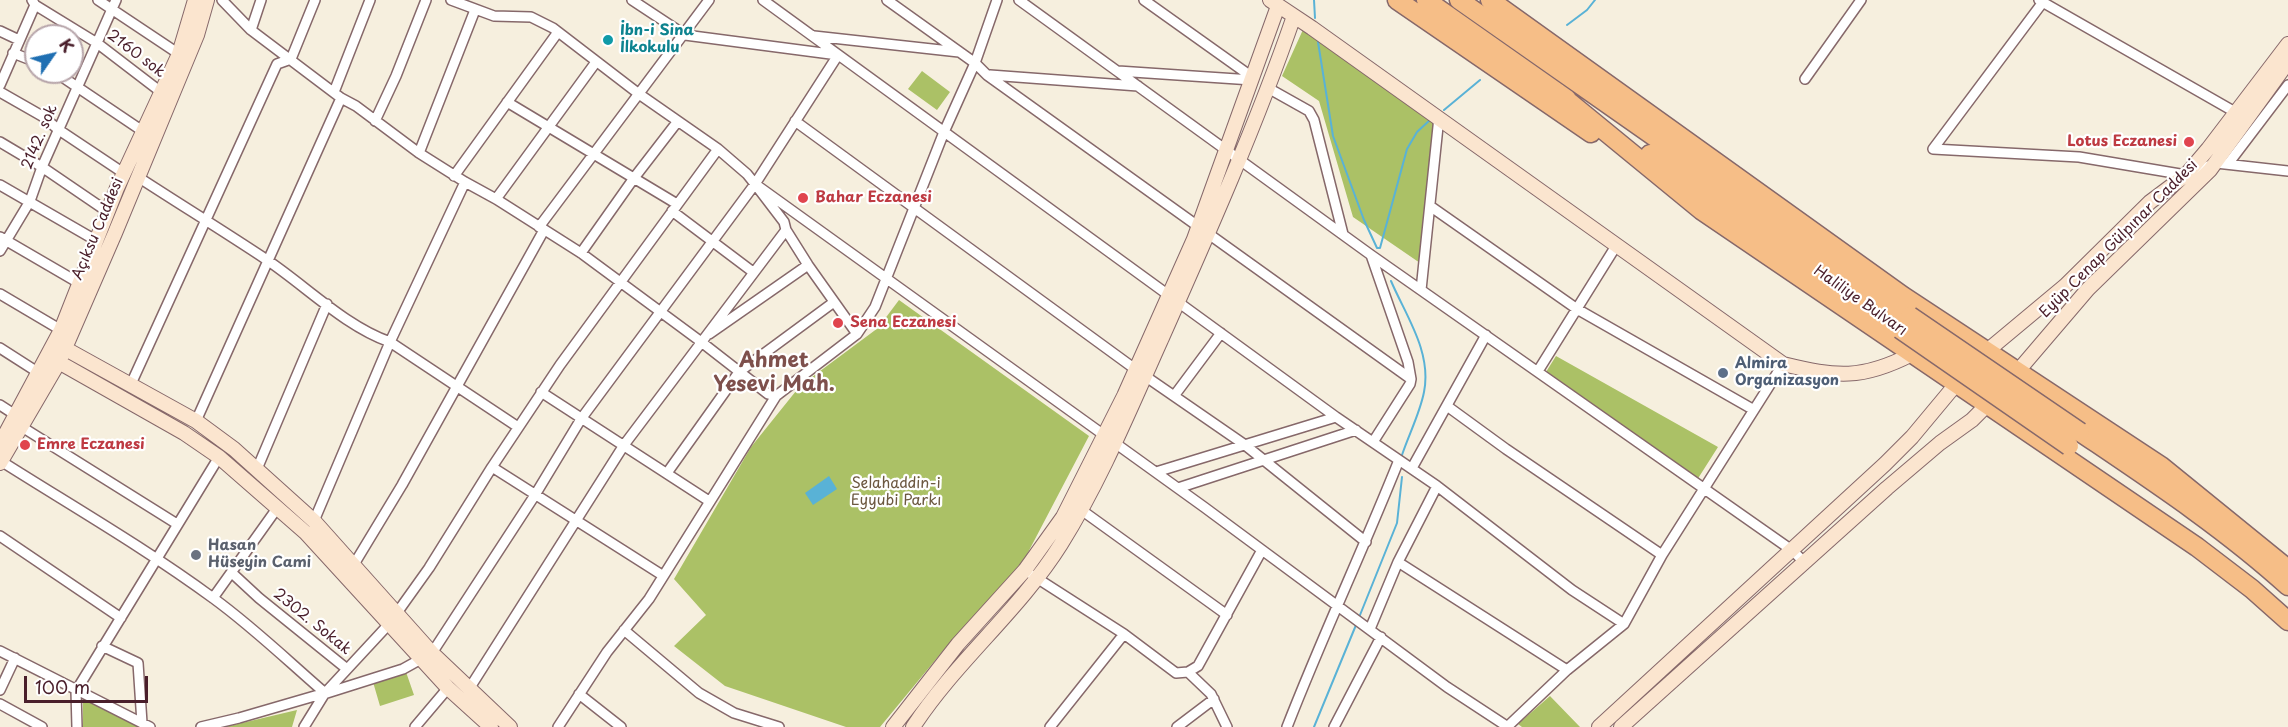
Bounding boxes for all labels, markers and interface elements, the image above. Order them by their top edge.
place label: İbn-i Sina İlkokulu [620,22,694,57]
north arrow [24,24,84,84]
street label: 2160 sok [103,26,169,82]
text: K [54,33,80,57]
marker: İbn-i Sina İlkokulu [601,33,615,47]
street label: 2142. sok [18,102,62,172]
place label: Lotus Eczanesi [2067,133,2177,151]
marker: Lotus Eczanesi [2182,135,2196,149]
street label: Eyüp Cenap Gülpınar Caddesi [2036,156,2202,322]
street label: Açıksu Caddesi [68,175,128,283]
place label: Bahar Eczanesi [815,189,932,207]
marker: Bahar Eczanesi [796,191,810,205]
street label: Haliliye Bulvarı [1810,262,1910,340]
place label: Sena Eczanesi [850,314,956,332]
marker: Sena Eczanesi [831,316,845,330]
district label: Ahmet Yesevi Mah. [713,348,835,398]
place label: Almira Organizasyon [1735,355,1839,390]
marker: Almira Organizasyon [1716,366,1730,380]
place label: Emre Eczanesi [37,436,145,454]
marker: Emre Eczanesi [18,438,32,452]
park label: Selahaddin-i Eyyubi Parkı [851,475,941,510]
place label: Hasan Hüseyin Cami [208,537,311,572]
marker: Hasan Hüseyin Cami [189,548,203,562]
street label: 2302. Sokak [269,585,355,659]
scale bar [27,664,152,702]
text: 100 m [35,673,90,700]

